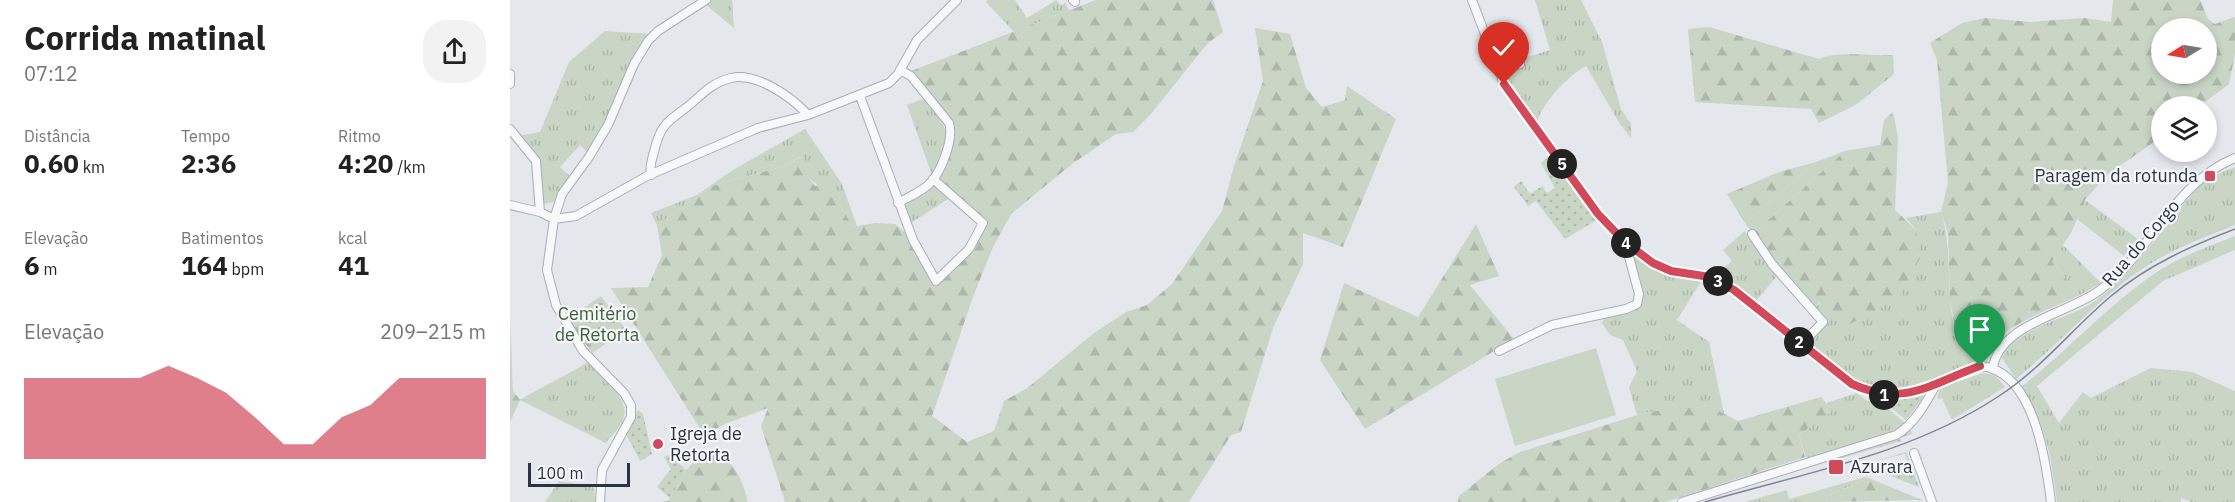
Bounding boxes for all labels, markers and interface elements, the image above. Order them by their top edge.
text: Corrida matinal [24,16,265,59]
north arrow [2151,18,2217,84]
map controls [2151,18,2217,162]
button: share [423,20,486,83]
pin [1478,22,1529,84]
icon: check [1487,31,1520,64]
text: 07:12 [24,60,78,87]
button: layers [2151,96,2217,162]
text: Distância [24,126,90,146]
text: Tempo [181,126,230,146]
text: Ritmo [338,126,381,146]
text: 0.60 [24,146,79,180]
text: 2:36 [181,146,236,180]
text: 4:20 [338,146,393,180]
pin: 5 [1547,149,1577,179]
text: 5 [1557,154,1567,174]
text: km [79,157,105,177]
text: /km [393,157,426,177]
place label: Paragem da rotunda [2035,164,2198,187]
marker: Paragem da rotunda [2203,169,2217,183]
street label: Rua do Corgo [2097,195,2185,291]
text: Elevação [24,228,88,248]
text: Batimentos [181,228,264,248]
text: kcal [338,228,367,248]
pin: 4 [1611,228,1641,258]
text: 4 [1621,233,1631,253]
text: 6 [24,248,40,282]
text: 164 [181,248,228,282]
text: 41 [338,248,369,282]
text: m [40,259,57,279]
text: bpm [228,259,264,279]
pin: 3 [1703,266,1733,296]
text: 3 [1713,271,1723,291]
park label: Cemitério de Retorta [555,302,640,346]
pin [1954,304,2005,366]
icon: arrive [1963,313,1996,346]
text: Elevação [24,318,104,345]
text: 209–215 m [380,318,486,345]
pin: 2 [1784,327,1814,357]
text: 2 [1794,332,1804,352]
pin: 1 [1869,380,1899,410]
text: 1 [1879,385,1889,405]
place label: Igreja de Retorta [670,422,742,466]
marker: Igreja de Retorta [651,437,665,451]
place label: Azurara [1850,455,1913,478]
marker: Azurara [1827,458,1845,476]
scale bar [528,460,630,488]
text: 100 m [537,463,584,483]

